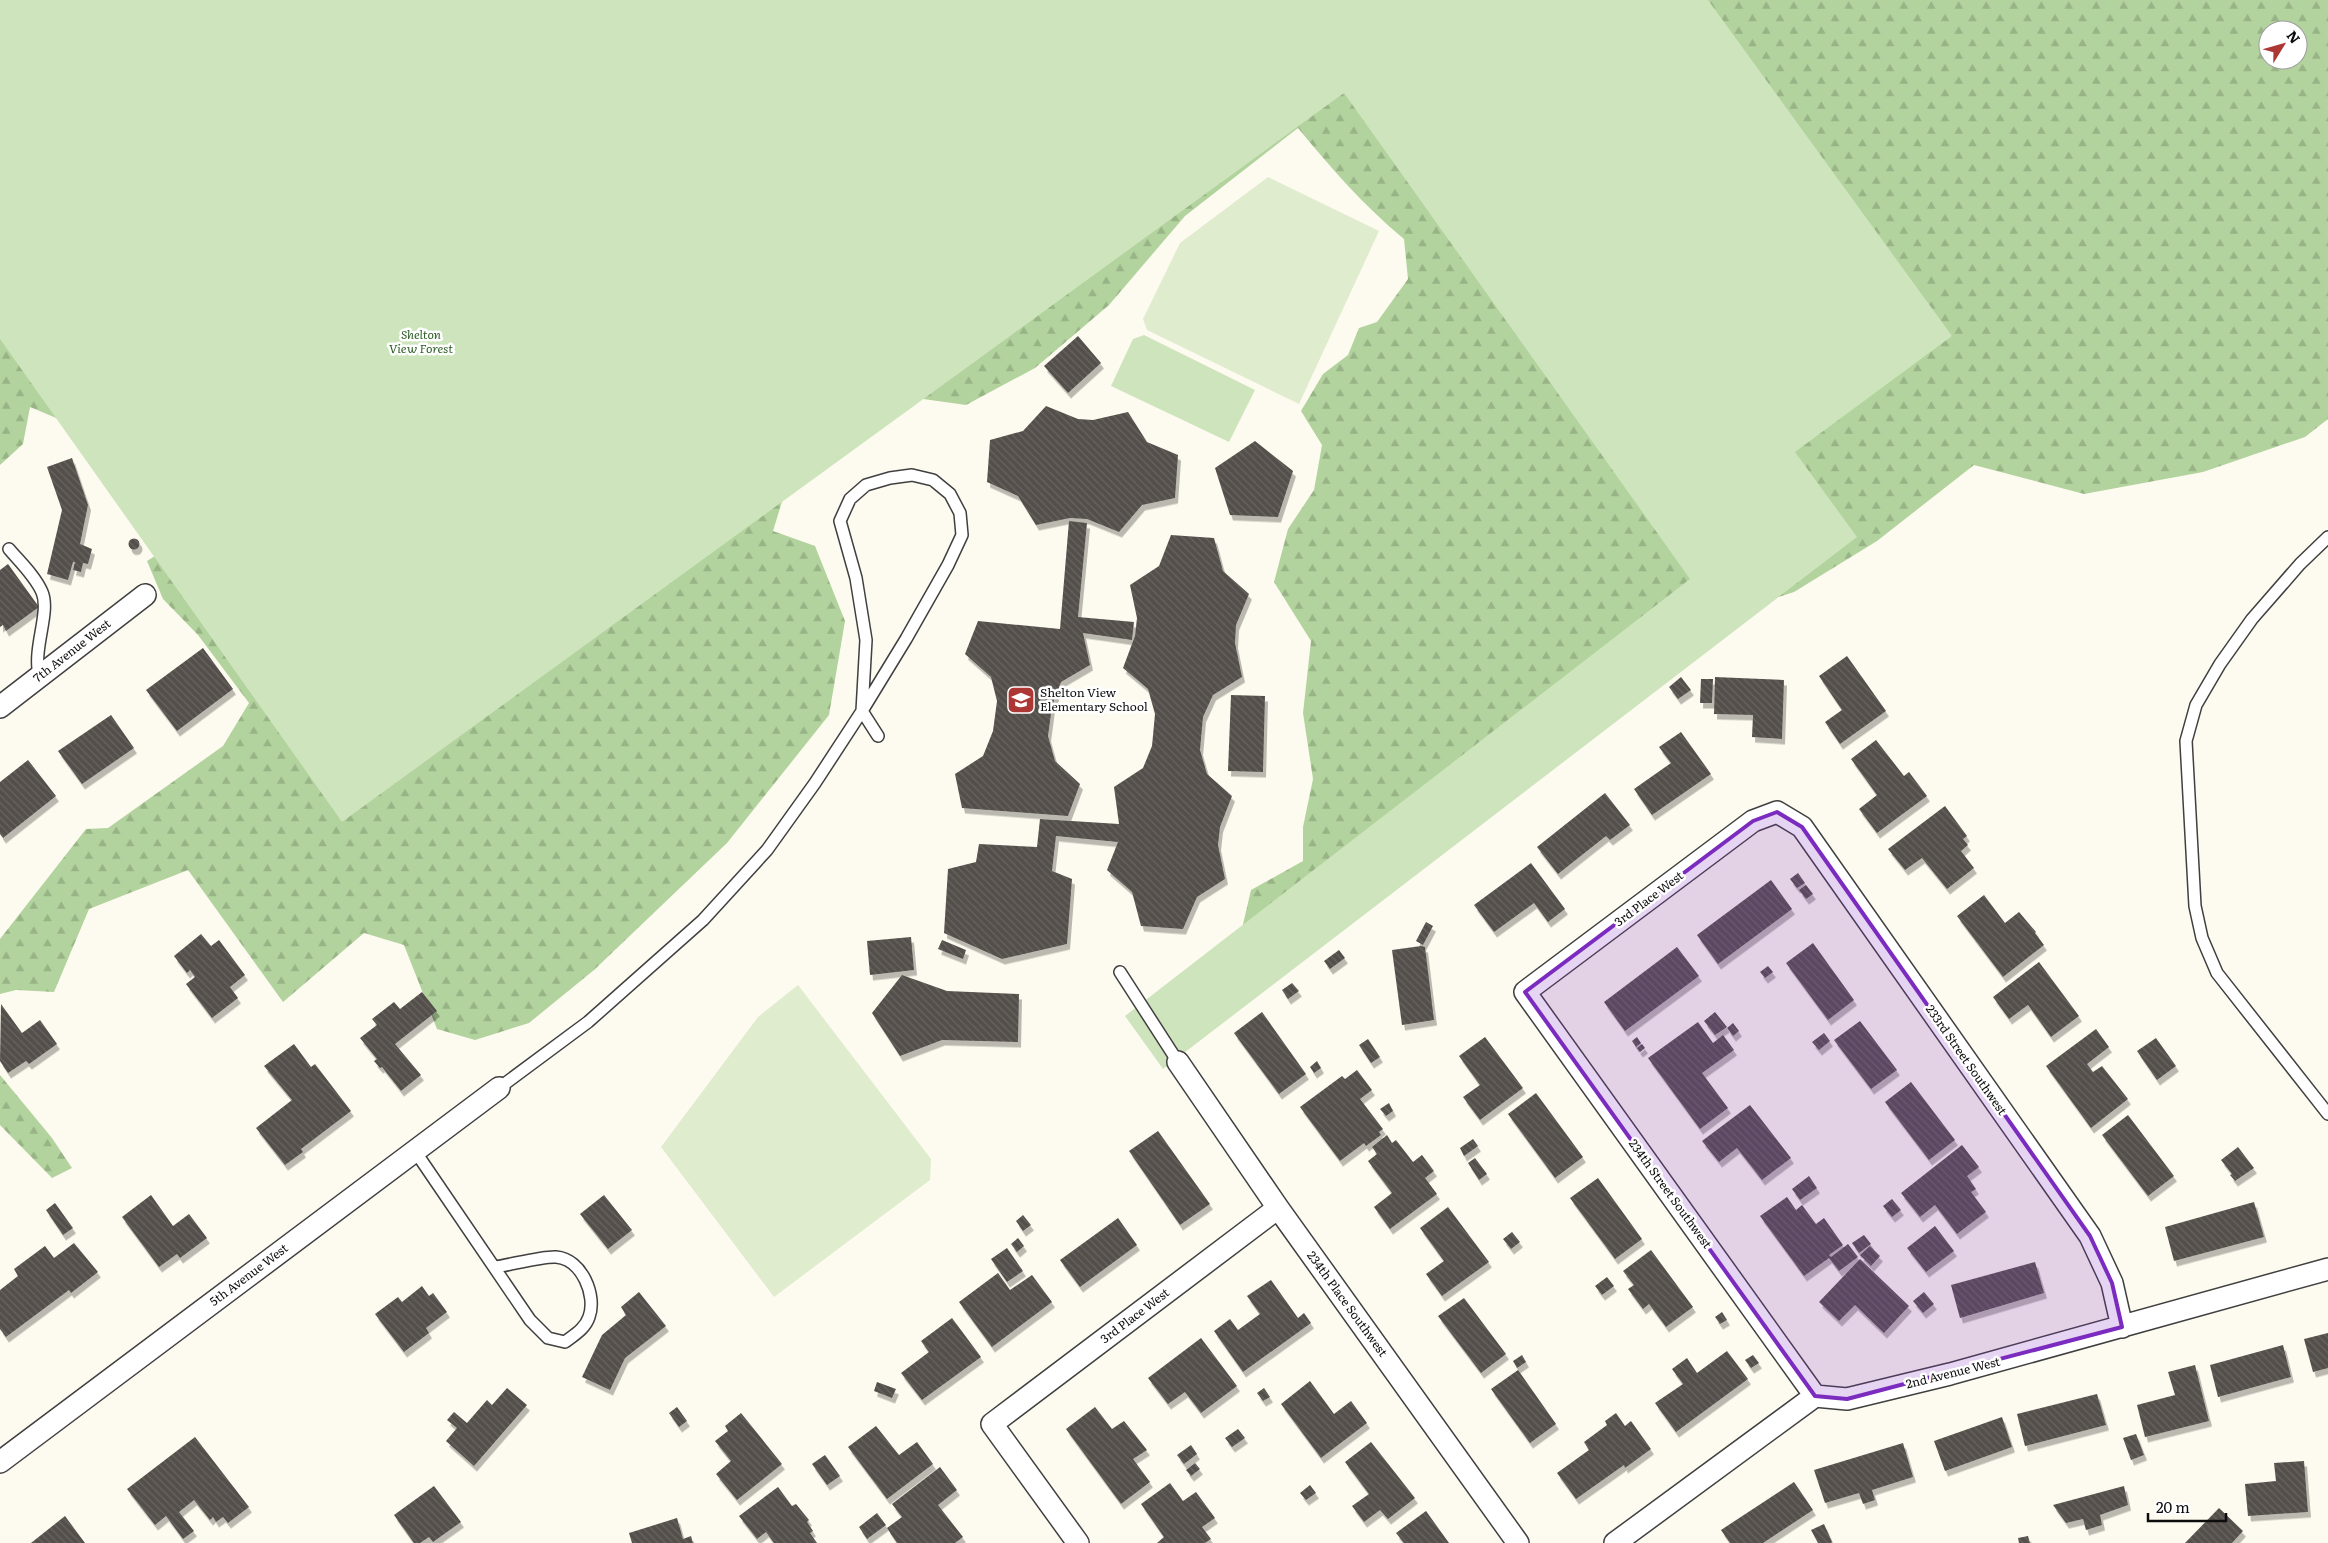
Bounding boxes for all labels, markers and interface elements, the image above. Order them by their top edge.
north arrow [2258,20,2308,70]
text: N [2283,26,2306,47]
park label: Shelton View Forest [389,325,453,357]
street label: 7th Avenue West [29,614,114,686]
place label: Shelton View Elementary School [1040,683,1148,715]
school or university icon: Shelton View Elementary School [1006,685,1036,715]
street label: 3rd Place West [1610,866,1687,930]
street label: 233rd Street Southwest [1922,1001,2012,1118]
street label: 234th Street Southwest [1625,1135,1717,1252]
street label: 5th Avenue West [205,1239,291,1310]
street label: 234th Place Southwest [1303,1247,1392,1360]
street label: 3rd Place West [1096,1283,1173,1347]
street label: 2nd Avenue West [1904,1352,2002,1392]
scale bar [2148,1490,2226,1522]
text: 20 m [2156,1495,2190,1518]

